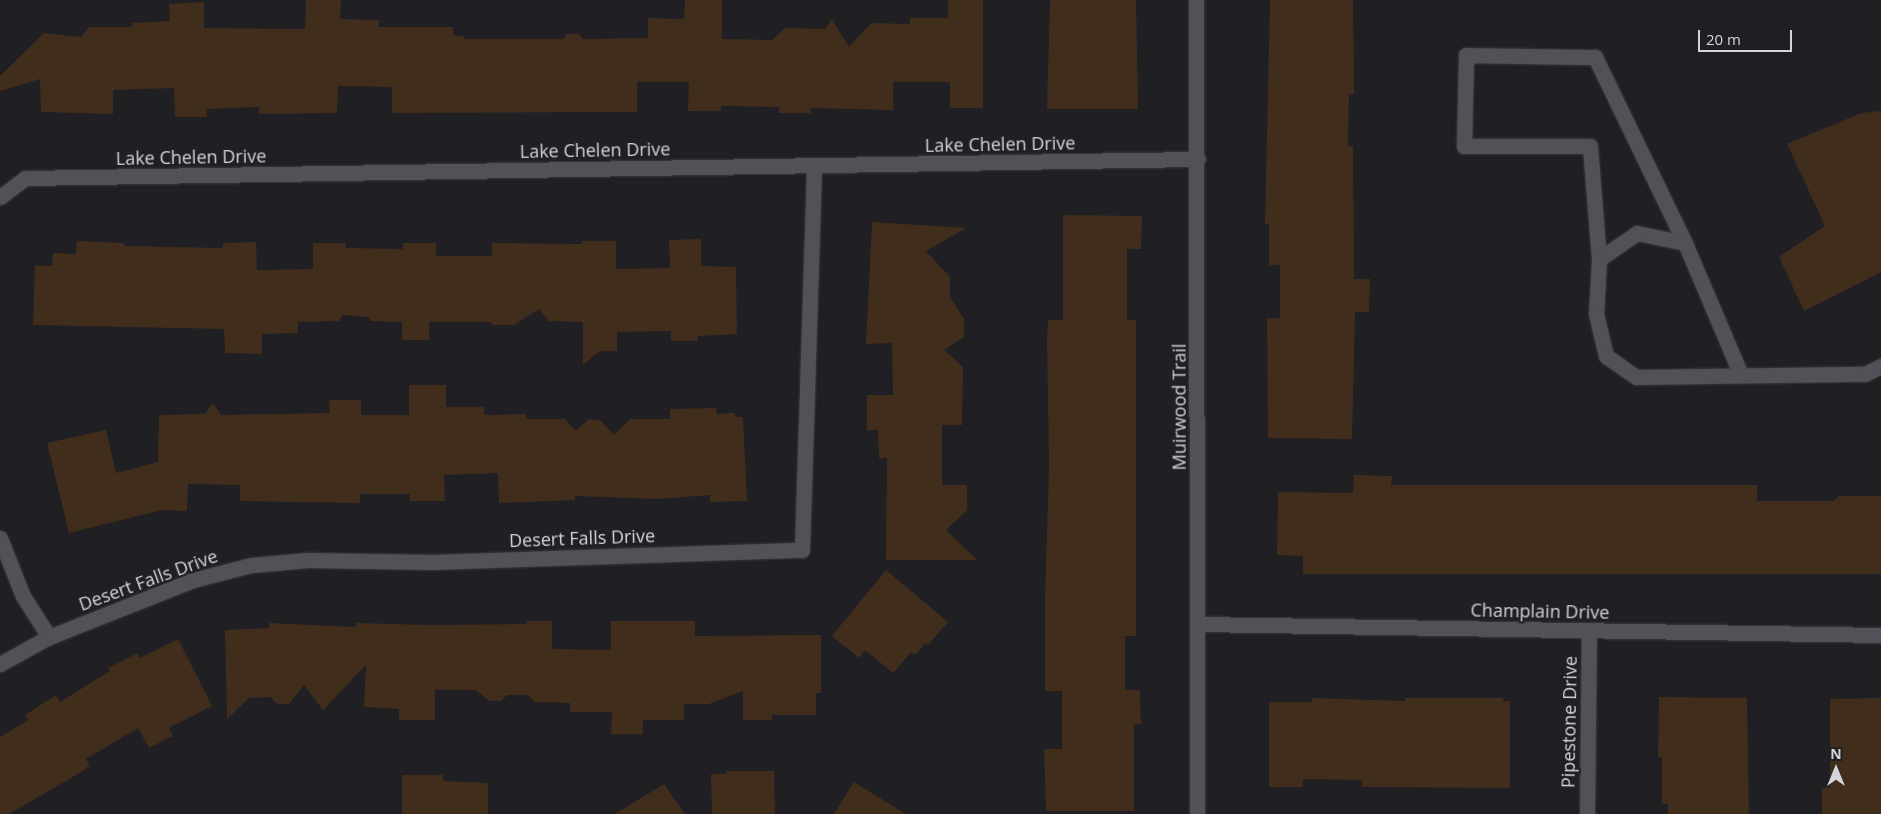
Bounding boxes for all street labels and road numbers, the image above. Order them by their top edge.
street label: Lake Chelen Drive [925,132,1075,156]
street label: Lake Chelen Drive [520,138,670,162]
street label: Lake Chelen Drive [116,145,266,169]
street label: Muirwood Trail [1168,344,1190,470]
street label: Desert Falls Drive [509,525,655,551]
street label: Desert Falls Drive [76,545,220,615]
street label: Champlain Drive [1470,599,1610,623]
street label: Pipestone Drive [1557,656,1581,788]

